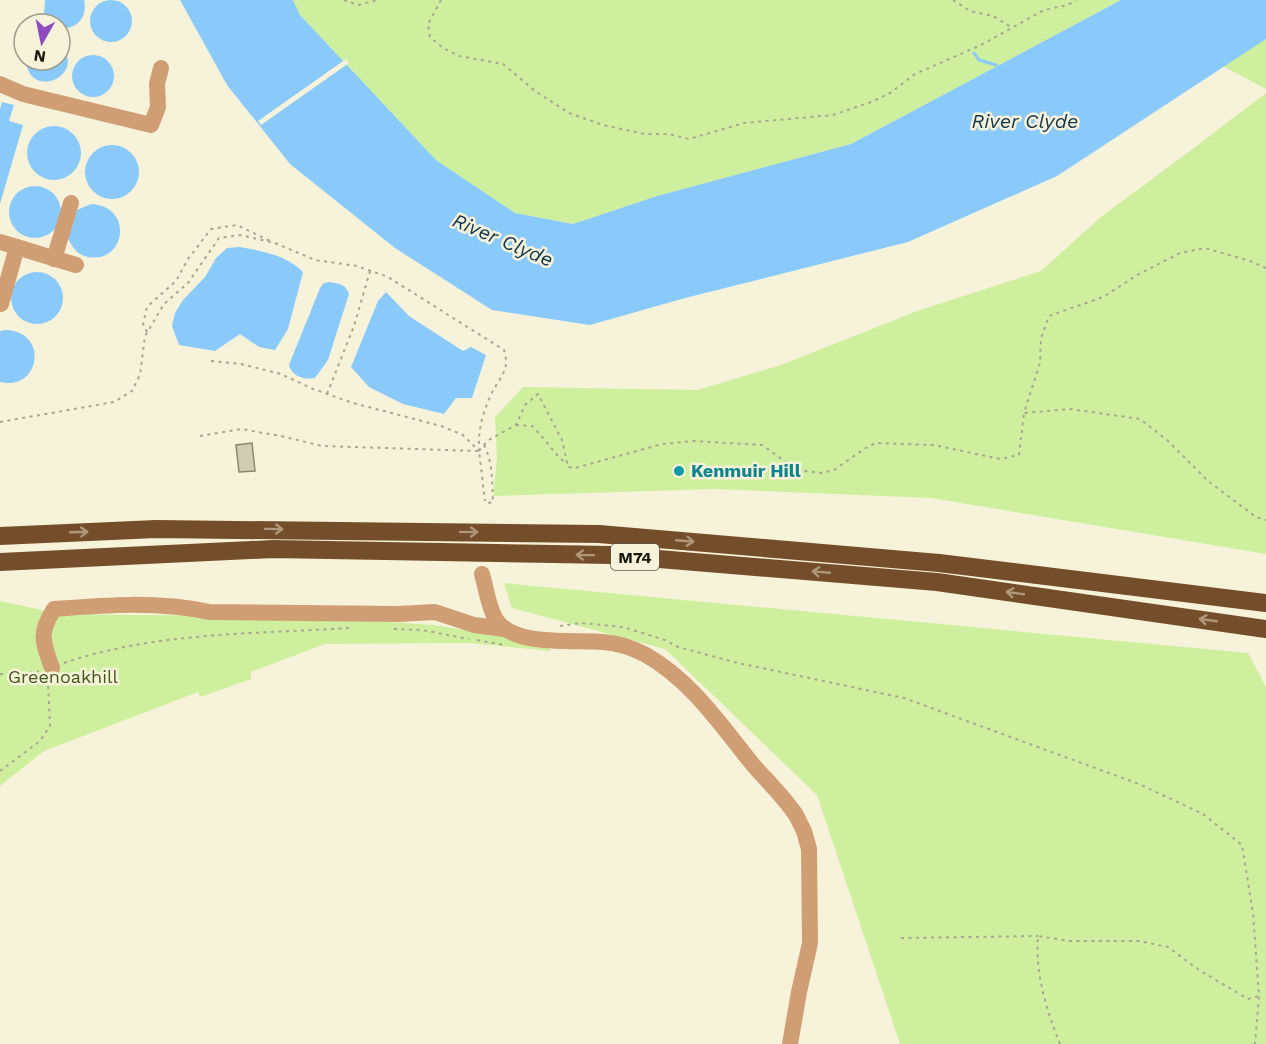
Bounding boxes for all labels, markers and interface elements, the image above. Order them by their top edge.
north arrow [12,12,72,72]
text: N [32,46,47,67]
water label: River Clyde [972,109,1078,133]
water label: River Clyde [449,208,557,272]
place label: Kenmuir Hill [691,460,801,481]
marker: Kenmuir Hill [672,464,686,478]
one-way arrow [264,523,284,535]
one-way arrow [69,526,89,537]
one-way arrow [459,526,479,538]
one-way arrow [675,536,694,547]
road number: M74 [611,544,659,570]
one-way arrow [575,549,595,560]
one-way arrow [812,567,832,578]
one-way arrow [1006,587,1025,598]
one-way arrow [1199,615,1219,626]
park label: Greenoakhill [8,666,119,687]

